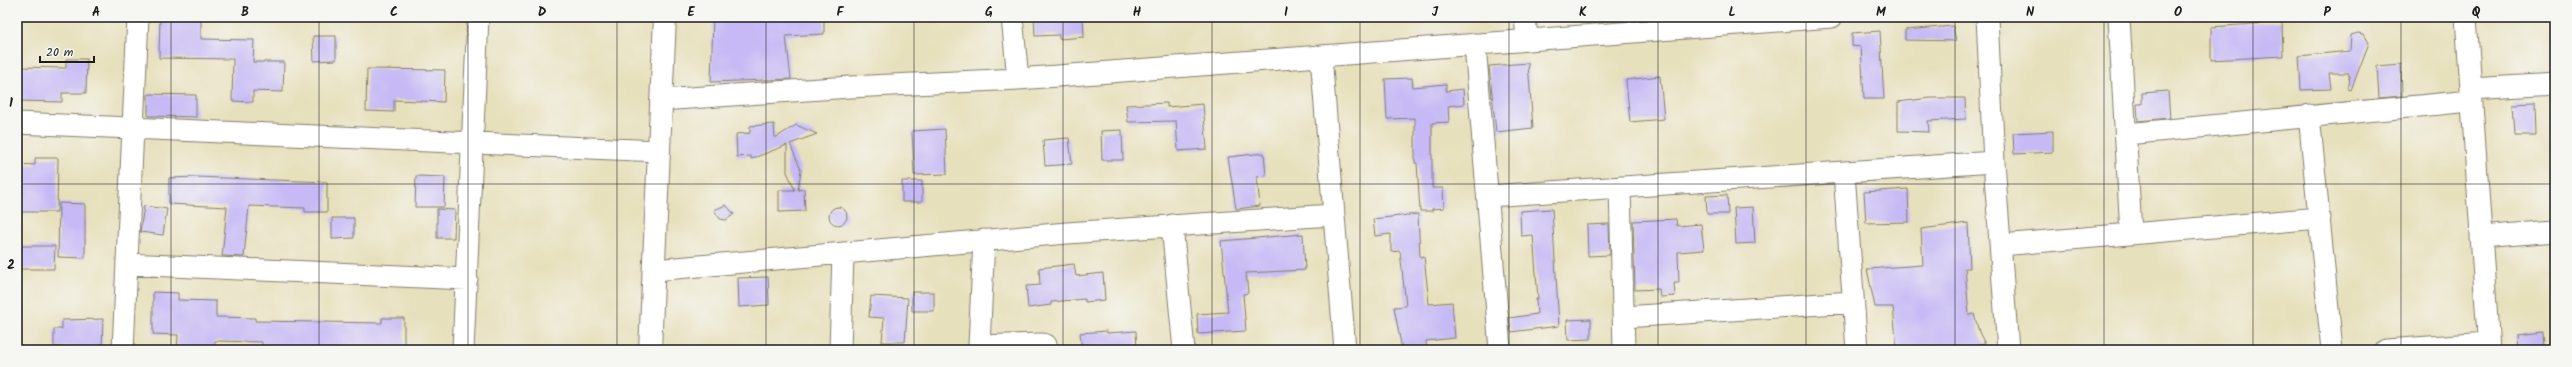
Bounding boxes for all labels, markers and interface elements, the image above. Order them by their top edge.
text: A [92,2,100,23]
text: B [241,2,249,23]
text: C [390,2,398,23]
text: D [538,2,547,23]
text: E [687,2,695,23]
text: F [836,2,844,23]
text: G [985,2,993,23]
text: H [1133,2,1142,23]
text: I [1284,2,1288,23]
text: J [1432,2,1439,23]
text: K [1579,2,1587,23]
text: L [1728,2,1736,23]
text: M [1876,2,1886,23]
text: N [2026,2,2035,23]
text: O [2174,2,2182,23]
text: P [2323,2,2331,23]
text: Q [2472,2,2481,23]
scale bar [40,38,94,64]
text: 20 m [46,43,74,62]
text: 1 [9,93,13,114]
text: 2 [7,255,15,276]

